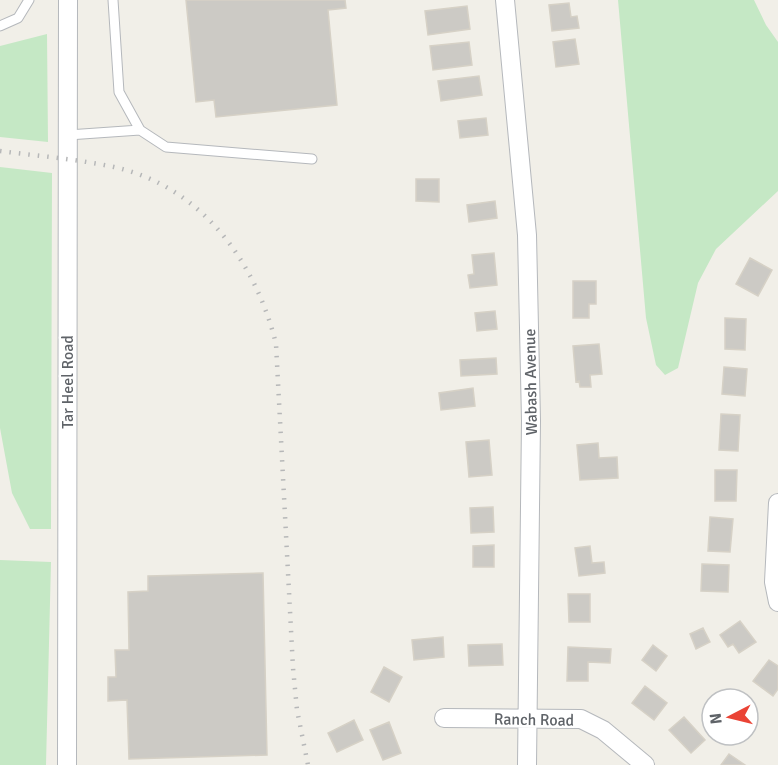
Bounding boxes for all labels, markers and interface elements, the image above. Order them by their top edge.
street label: Wabash Avenue [520,328,542,436]
street label: Tar Heel Road [58,335,78,429]
north arrow [700,687,760,747]
street label: Ranch Road [494,709,574,731]
text: N [706,712,727,725]

